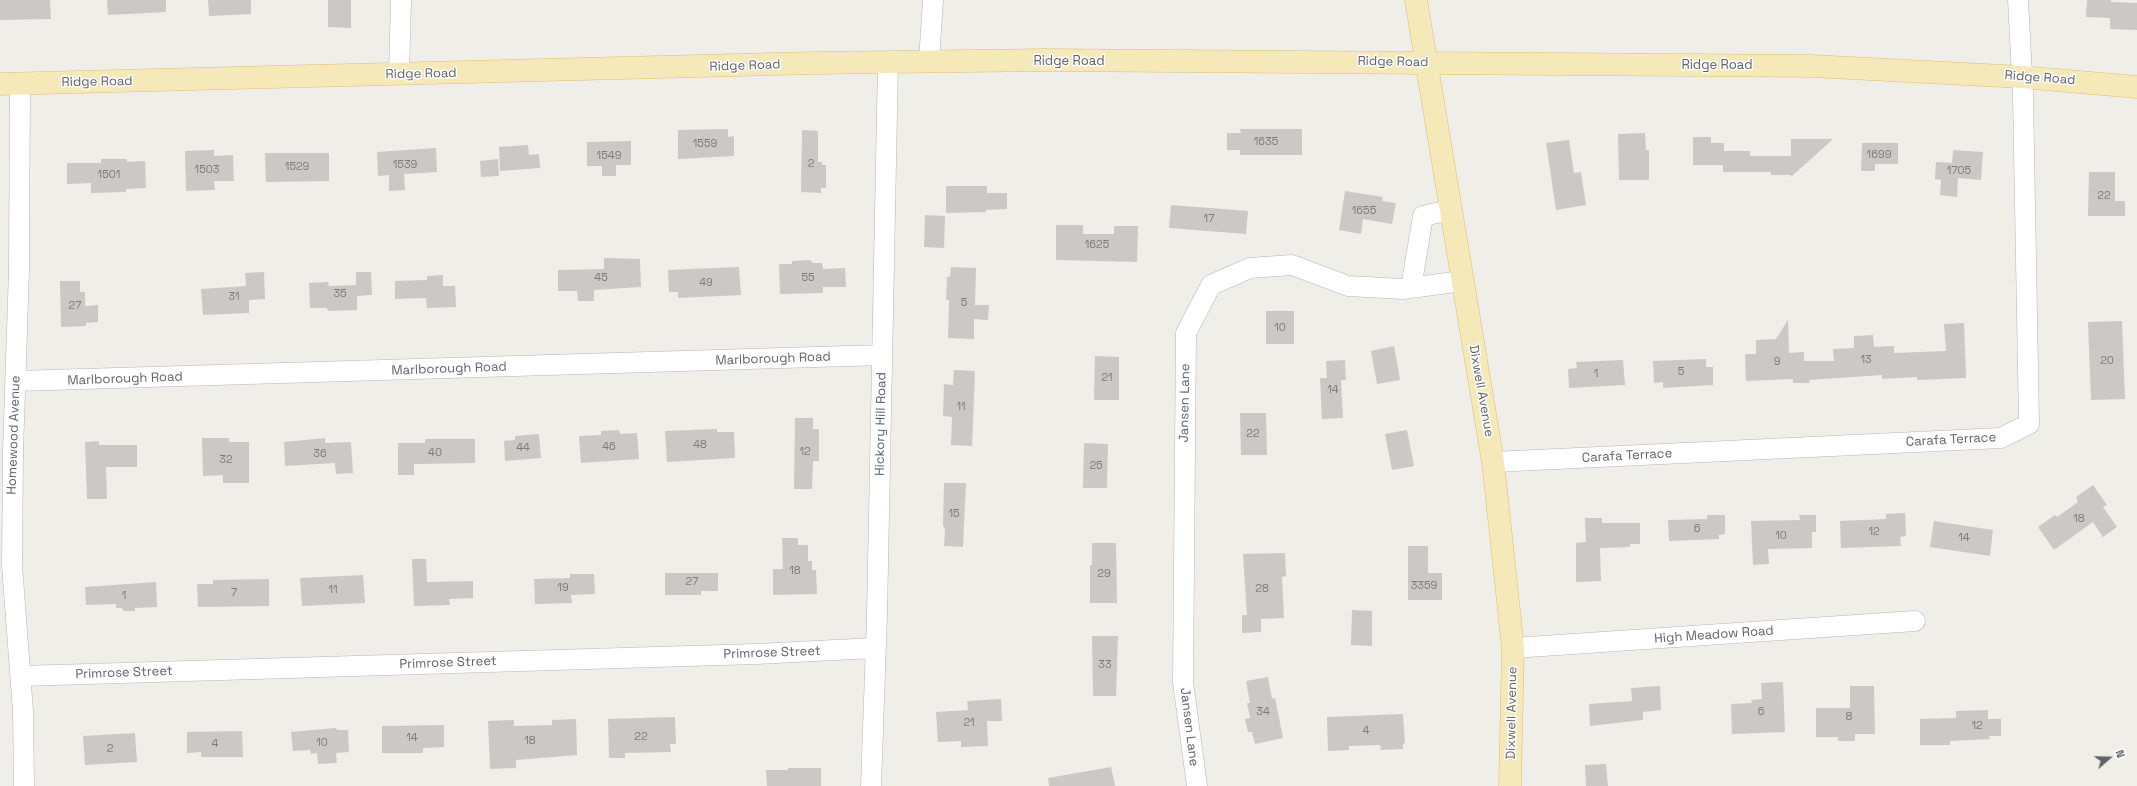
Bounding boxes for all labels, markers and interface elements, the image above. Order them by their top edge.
street label: Ridge Road [1033,53,1105,69]
street label: Ridge Road [1357,54,1429,70]
street label: Ridge Road [709,57,781,75]
street label: Ridge Road [1681,57,1753,73]
street label: Ridge Road [385,66,457,82]
street label: Ridge Road [2004,68,2076,88]
street label: Ridge Road [61,74,133,90]
house number: 1635 [1254,135,1278,149]
house number: 1559 [693,137,717,151]
house number: 1699 [1867,148,1891,162]
house number: 1549 [597,149,621,163]
house number: 2 [808,157,814,171]
house number: 1539 [393,158,417,172]
house number: 1529 [285,160,309,174]
house number: 1503 [195,163,219,177]
house number: 1705 [1947,164,1971,178]
house number: 1501 [98,168,120,182]
house number: 22 [2097,189,2111,203]
house number: 1655 [1352,204,1376,218]
house number: 17 [1204,212,1214,226]
house number: 1625 [1085,238,1109,252]
house number: 45 [594,271,608,285]
house number: 55 [801,271,815,285]
house number: 49 [699,276,713,290]
house number: 35 [333,287,347,301]
house number: 31 [228,290,240,304]
house number: 5 [961,296,967,310]
house number: 27 [69,299,81,313]
house number: 10 [1274,321,1286,335]
street label: Dixwell Avenue [1465,344,1497,438]
street label: Marlborough Road [715,349,831,369]
house number: 13 [1860,353,1872,367]
house number: 20 [2100,354,2114,368]
house number: 9 [1774,355,1780,369]
street label: Marlborough Road [391,359,507,379]
street label: Jansen Lane [1177,363,1193,443]
house number: 5 [1678,365,1684,379]
house number: 1 [1594,367,1598,381]
street label: Marlborough Road [67,369,183,389]
house number: 21 [1101,371,1113,385]
street label: Hickory Hill Road [872,372,890,476]
street label: Homewood Avenue [4,375,24,495]
house number: 14 [1327,383,1339,397]
house number: 11 [956,400,966,414]
house number: 22 [1246,427,1260,441]
street label: Carafa Terrace [1905,430,1997,450]
house number: 48 [693,438,707,452]
house number: 46 [602,440,616,454]
house number: 44 [516,441,530,455]
house number: 12 [799,445,811,459]
house number: 40 [428,446,442,460]
street label: Carafa Terrace [1581,446,1673,466]
house number: 36 [313,447,327,461]
house number: 32 [219,453,233,467]
house number: 25 [1089,459,1103,473]
house number: 15 [948,507,960,521]
house number: 18 [2073,512,2085,526]
house number: 6 [1694,522,1700,536]
house number: 12 [1868,525,1880,539]
house number: 10 [1775,529,1787,543]
house number: 14 [1958,531,1970,545]
house number: 18 [789,564,801,578]
house number: 29 [1097,567,1111,581]
house number: 27 [686,575,698,589]
house number: 3359 [1411,579,1437,593]
house number: 19 [557,581,569,595]
house number: 28 [1255,582,1269,596]
house number: 11 [328,583,338,597]
house number: 7 [231,586,237,600]
house number: 1 [122,589,126,603]
street label: High Meadow Road [1654,623,1774,647]
street label: Primrose Street [723,644,821,662]
street label: Primrose Street [399,654,497,672]
house number: 33 [1098,658,1112,672]
street label: Primrose Street [75,664,173,682]
street label: Dixwell Avenue [1503,666,1521,760]
street label: Jansen Lane [1176,687,1202,767]
house number: 34 [1256,705,1270,719]
house number: 6 [1758,705,1764,719]
house number: 8 [1846,710,1852,724]
house number: 21 [963,716,975,730]
house number: 12 [1971,719,1983,733]
house number: 4 [1363,724,1369,738]
house number: 22 [634,730,648,744]
house number: 14 [406,731,418,745]
house number: 18 [524,734,536,748]
house number: 10 [316,736,328,750]
house number: 4 [212,737,218,751]
north arrow [2089,738,2129,778]
house number: 2 [107,742,113,756]
text: N [2112,748,2128,760]

